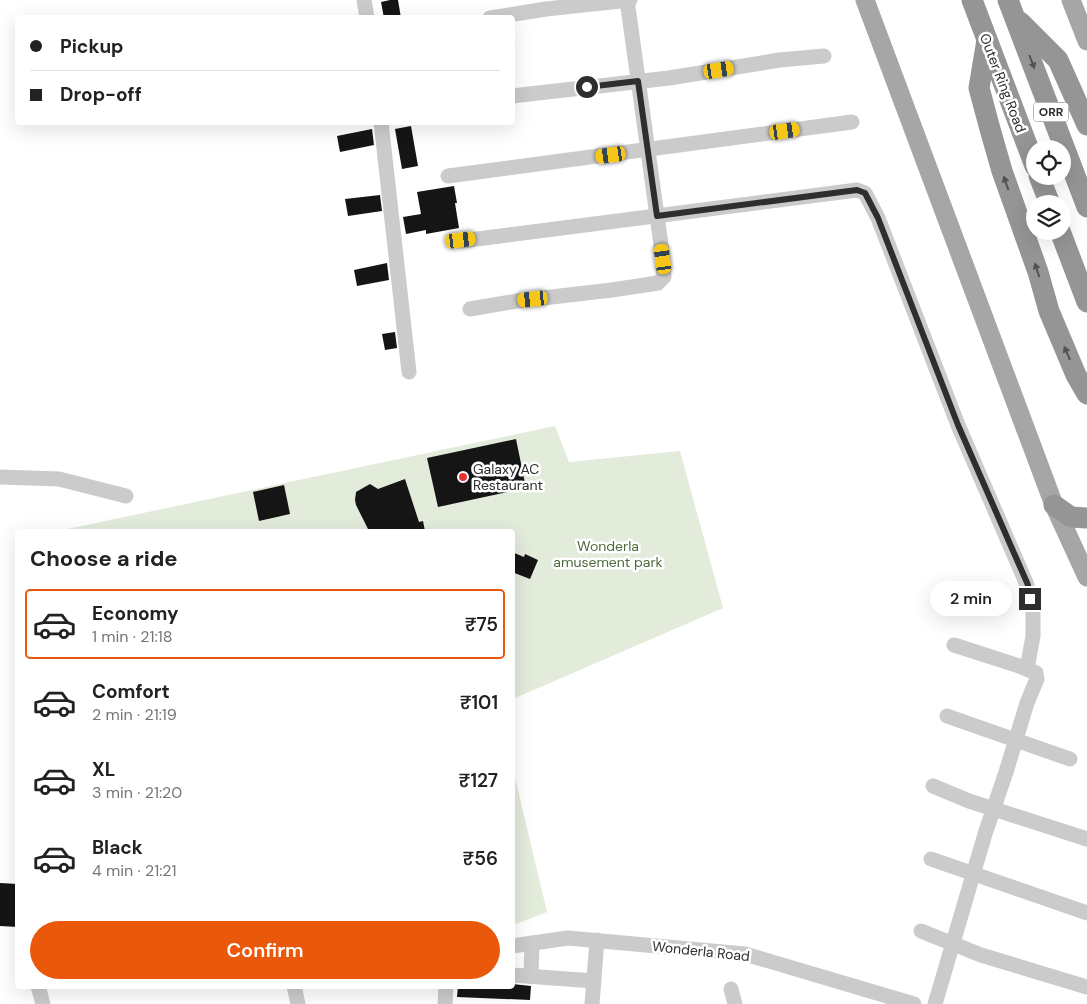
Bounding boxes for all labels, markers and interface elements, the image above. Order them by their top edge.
street label: Outer Ring Road [976,31,1030,135]
text: Pickup [60,34,124,59]
one-way arrow [1028,55,1036,70]
car [703,60,734,80]
route start [576,76,598,98]
text: Drop-off [60,82,142,107]
road number: ORR [1034,102,1068,121]
car [769,121,800,141]
map controls [1026,140,1071,240]
button: locate [1026,140,1071,185]
car [595,145,626,165]
one-way arrow [1002,175,1010,190]
button: layers [1026,195,1071,240]
car [445,231,476,249]
car [653,243,672,275]
one-way arrow [1032,262,1040,277]
car [517,290,548,308]
one-way arrow [1062,346,1070,360]
place label: Galaxy AC Restaurant [473,460,543,494]
marker: Galaxy AC Restaurant [457,471,469,483]
park label: Wonderla amusement park [553,537,663,571]
text: Choose a ride [30,544,178,573]
callout: 2 min [930,582,1012,616]
text: 2 min [950,588,992,609]
route end [1019,588,1041,610]
text: Economy [92,601,179,626]
icon: car [32,602,77,647]
text: ₹75 [465,612,498,637]
text: 1 min · 21:18 [92,626,172,647]
text: Comfort [92,679,170,704]
icon: car [32,680,77,725]
text: ₹101 [460,690,498,715]
text: 2 min · 21:19 [92,704,177,725]
text: XL [92,757,115,782]
icon: car [32,758,77,803]
text: ₹127 [459,768,498,793]
text: 3 min · 21:20 [92,782,182,803]
text: Black [92,835,143,860]
icon: car [32,836,77,881]
text: ₹56 [462,846,498,871]
text: 4 min · 21:21 [92,860,177,881]
button: Confirm [30,921,500,979]
street label: Wonderla Road [651,937,751,965]

